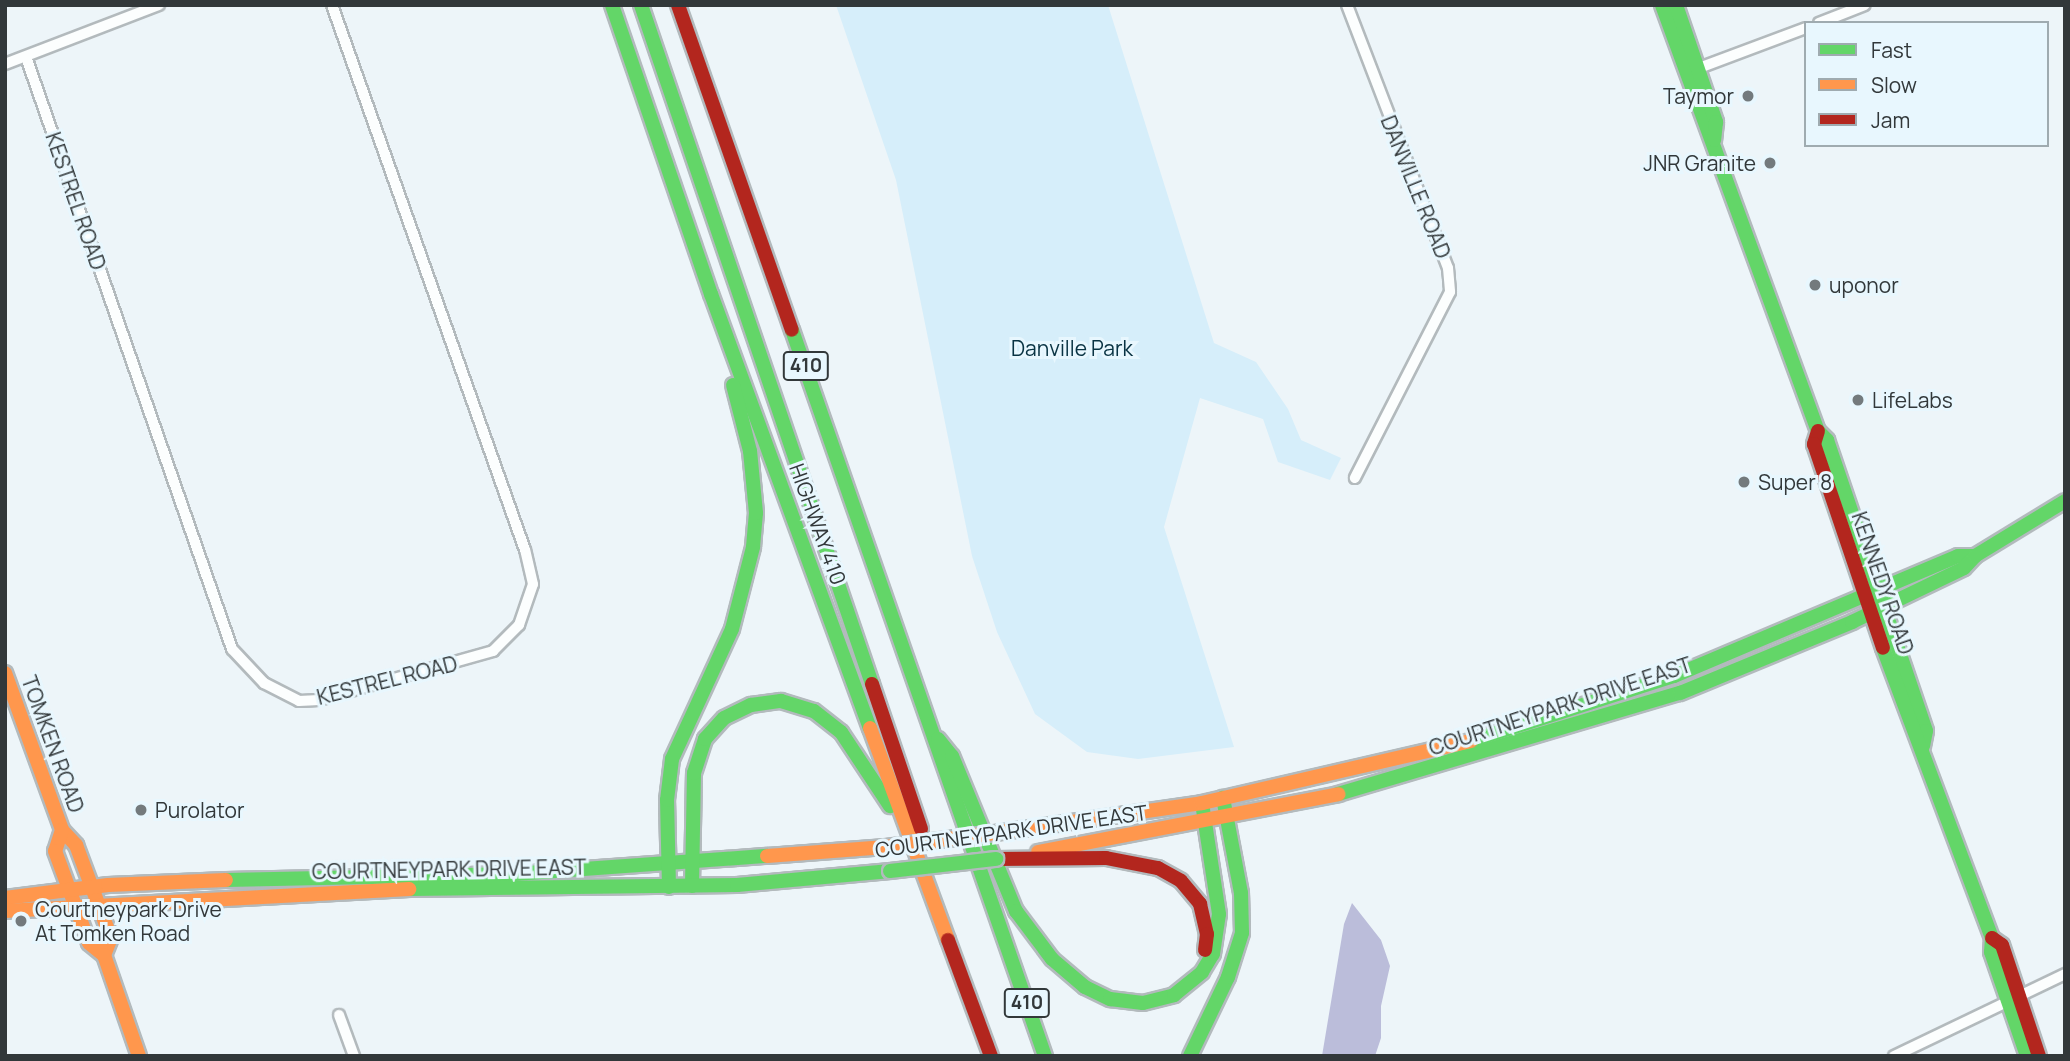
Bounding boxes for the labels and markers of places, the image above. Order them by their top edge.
place label: Taymor [1663,83,1734,109]
marker: Taymor [1740,88,1756,104]
place label: JNR Granite [1643,150,1756,176]
marker: JNR Granite [1762,155,1778,171]
place label: uponor [1829,272,1899,298]
marker: uponor [1807,277,1823,293]
place label: LifeLabs [1872,387,1953,413]
marker: LifeLabs [1850,392,1866,408]
place label: Super 8 [1758,469,1832,495]
marker: Super 8 [1736,474,1752,490]
place label: Purolator [155,797,244,823]
marker: Purolator [133,802,149,818]
place label: Courtneypark Drive At Tomken Road [35,896,222,946]
marker: Courtneypark Drive At Tomken Road [13,913,29,929]

